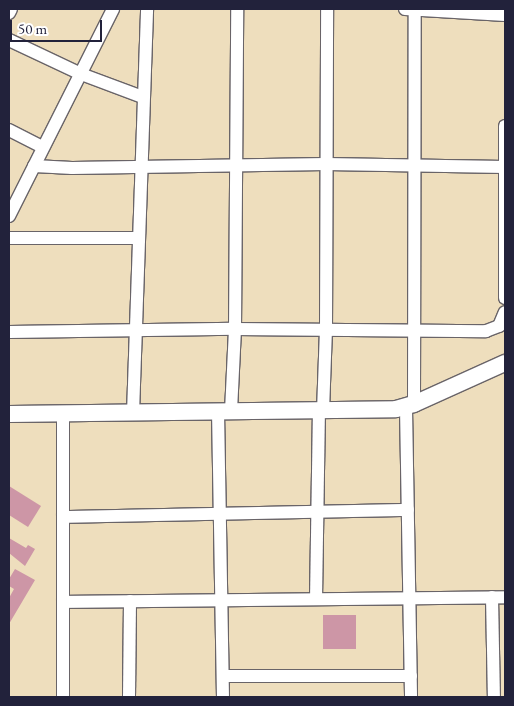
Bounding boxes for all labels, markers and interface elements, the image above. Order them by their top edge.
scale bar [12,10,105,42]
text: 50 m [18,19,47,38]

